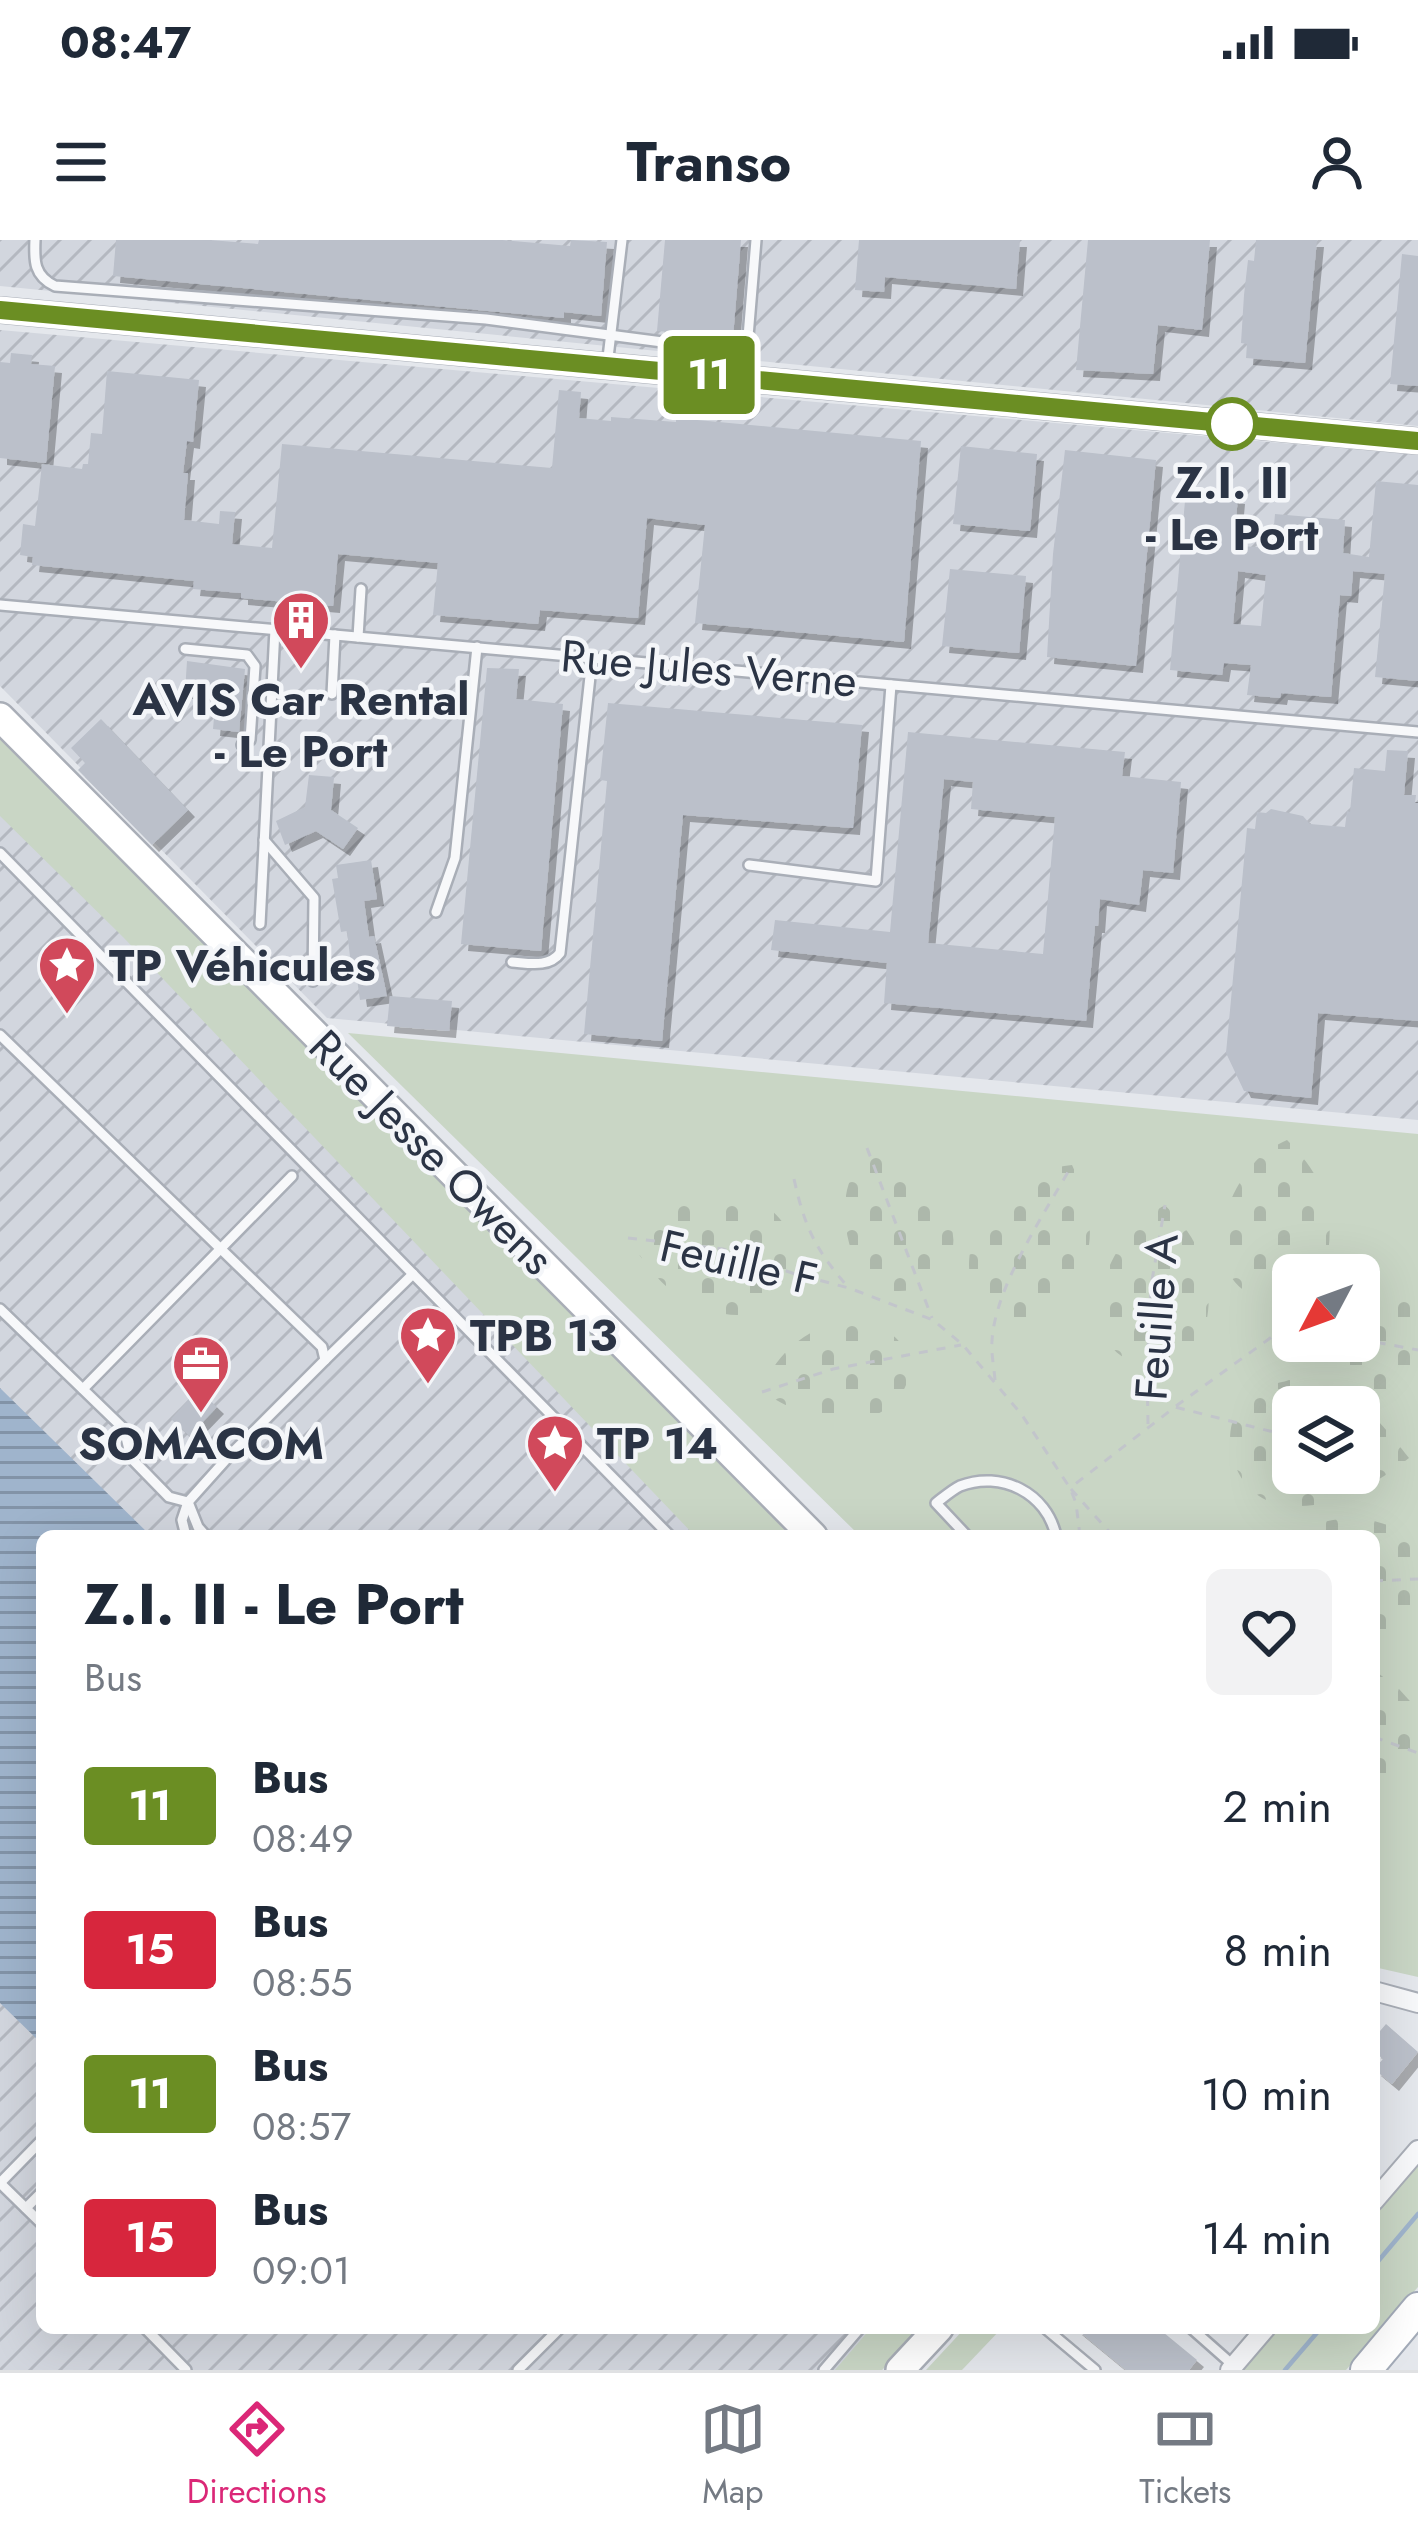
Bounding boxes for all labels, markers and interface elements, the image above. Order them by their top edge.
text: 08:47 [60,10,191,75]
text: Transo [627,123,791,201]
icon: menu [48,129,114,195]
icon: person [1304,129,1370,195]
line badge: 11 [655,336,763,414]
text: 11 [688,344,730,405]
marker: Z.I. II - Le Port [1207,399,1257,449]
place label: Z.I. II - Le Port [1146,450,1319,567]
building icon: AVIS Car Rental - Le Port [270,589,332,671]
street label: Rue Jules Verne [558,623,860,714]
place label: AVIS Car Rental - Le Port [132,667,469,784]
place label: TP Véhicules [109,933,376,998]
place icon: TP Véhicules [36,934,98,1016]
street label: Rue Jesse Owens [294,1015,569,1290]
street label: Feuille F [654,1213,824,1312]
street label: Feuille A [1118,1231,1195,1402]
north arrow [1272,1254,1380,1362]
map controls [1272,1254,1380,1494]
place label: TPB 13 [470,1303,618,1368]
place icon: TPB 13 [397,1304,459,1386]
office icon: SOMACOM [170,1333,232,1415]
button: layers [1272,1386,1380,1494]
place label: SOMACOM [78,1411,324,1476]
place label: TP 14 [597,1411,718,1476]
place icon: TP 14 [524,1412,586,1494]
text: Z.I. II - Le Port [84,1563,464,1645]
button: heart [1206,1569,1332,1695]
text: Bus [84,1649,142,1706]
text: Bus [252,1745,328,1810]
text: 2 min [1222,1774,1332,1839]
text: 11 [129,1775,171,1836]
text: 08:49 [252,1810,354,1867]
text: Bus [252,1889,328,1954]
text: 8 min [1224,1918,1332,1983]
text: 15 [126,1919,174,1980]
text: 08:55 [252,1954,352,2011]
text: Bus [252,2033,328,2098]
text: 10 min [1201,2062,1332,2127]
text: 11 [129,2063,171,2124]
text: 08:57 [252,2098,351,2155]
text: Bus [252,2177,328,2242]
text: 14 min [1202,2206,1332,2271]
text: 15 [126,2207,174,2268]
text: 09:01 [252,2242,351,2299]
tab: Directions [187,2396,326,2515]
tab: Map [700,2396,766,2515]
tab: Tickets [1139,2396,1231,2515]

